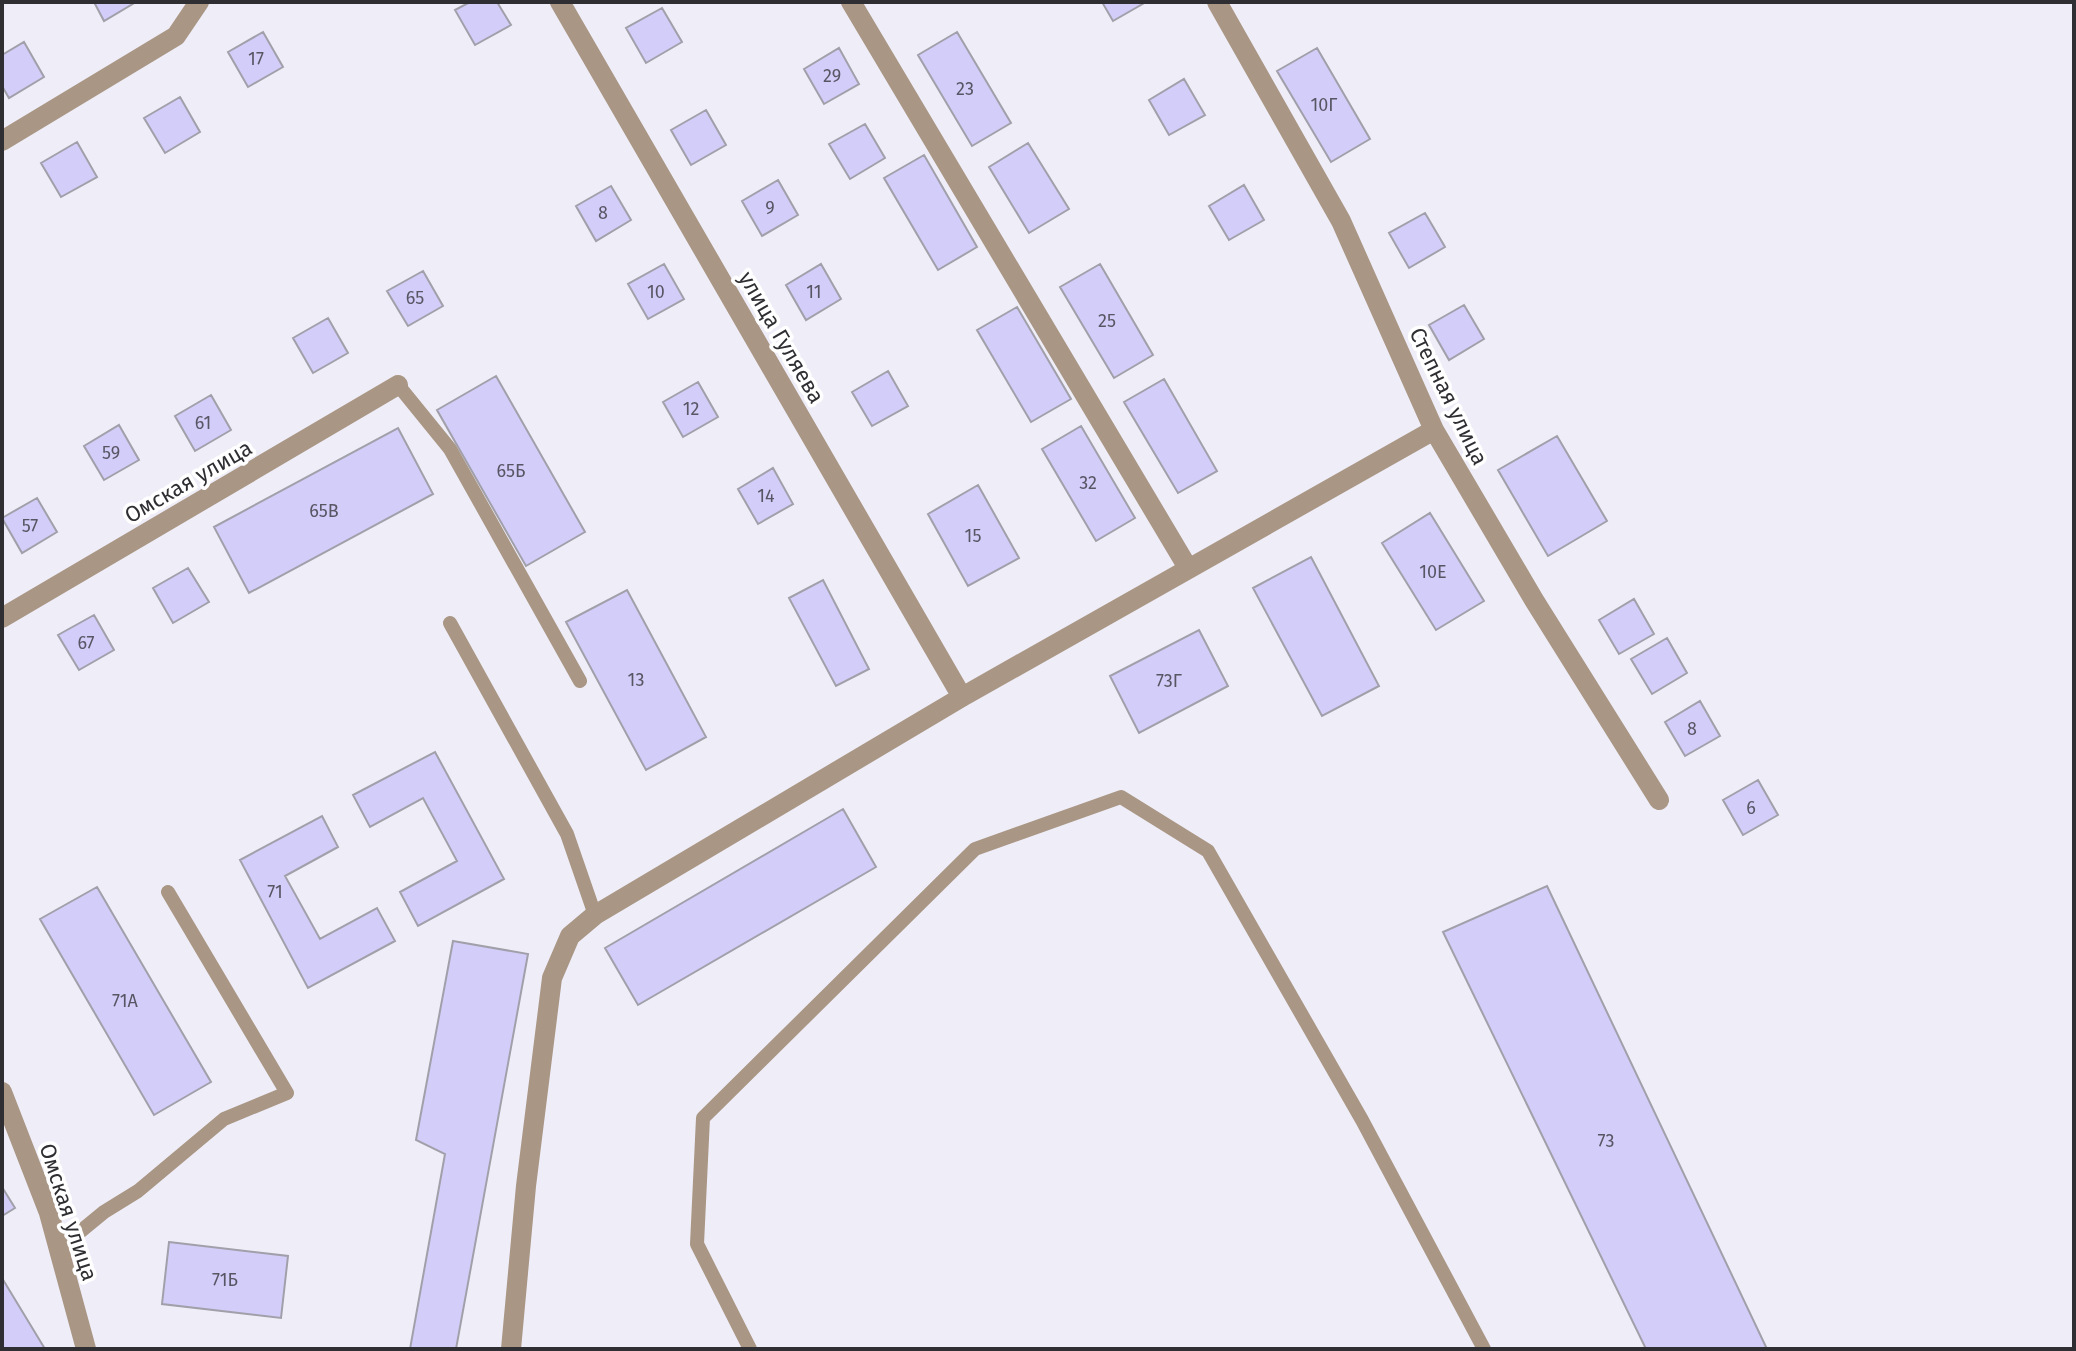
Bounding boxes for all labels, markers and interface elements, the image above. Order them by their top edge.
house number: 17 [248,48,264,70]
house number: 29 [823,65,841,87]
house number: 23 [956,78,974,100]
house number: 10Г [1311,94,1337,116]
house number: 9 [765,197,775,219]
house number: 8 [598,202,608,224]
street label: улица Гуляева [733,266,830,408]
house number: 10 [647,281,665,303]
house number: 11 [806,281,822,303]
house number: 65 [406,287,424,309]
house number: 25 [1098,310,1116,332]
street label: Степная улица [1404,323,1494,469]
house number: 12 [683,398,699,420]
house number: 61 [195,412,211,434]
street label: Омская улица [120,434,257,529]
house number: 59 [102,442,120,464]
house number: 65Б [497,460,525,482]
house number: 32 [1079,472,1097,494]
house number: 14 [757,485,775,507]
house number: 65В [309,500,339,522]
house number: 57 [22,515,38,537]
house number: 15 [965,525,981,547]
house number: 10Е [1419,561,1447,583]
house number: 67 [77,632,95,654]
house number: 13 [628,669,644,691]
house number: 73Г [1156,670,1182,692]
house number: 8 [1687,718,1697,740]
house number: 6 [1746,797,1756,819]
house number: 71 [267,881,283,903]
house number: 71А [112,990,139,1012]
house number: 73 [1598,1130,1614,1152]
street label: Омская улица [34,1140,103,1284]
house number: 71Б [212,1269,238,1291]

